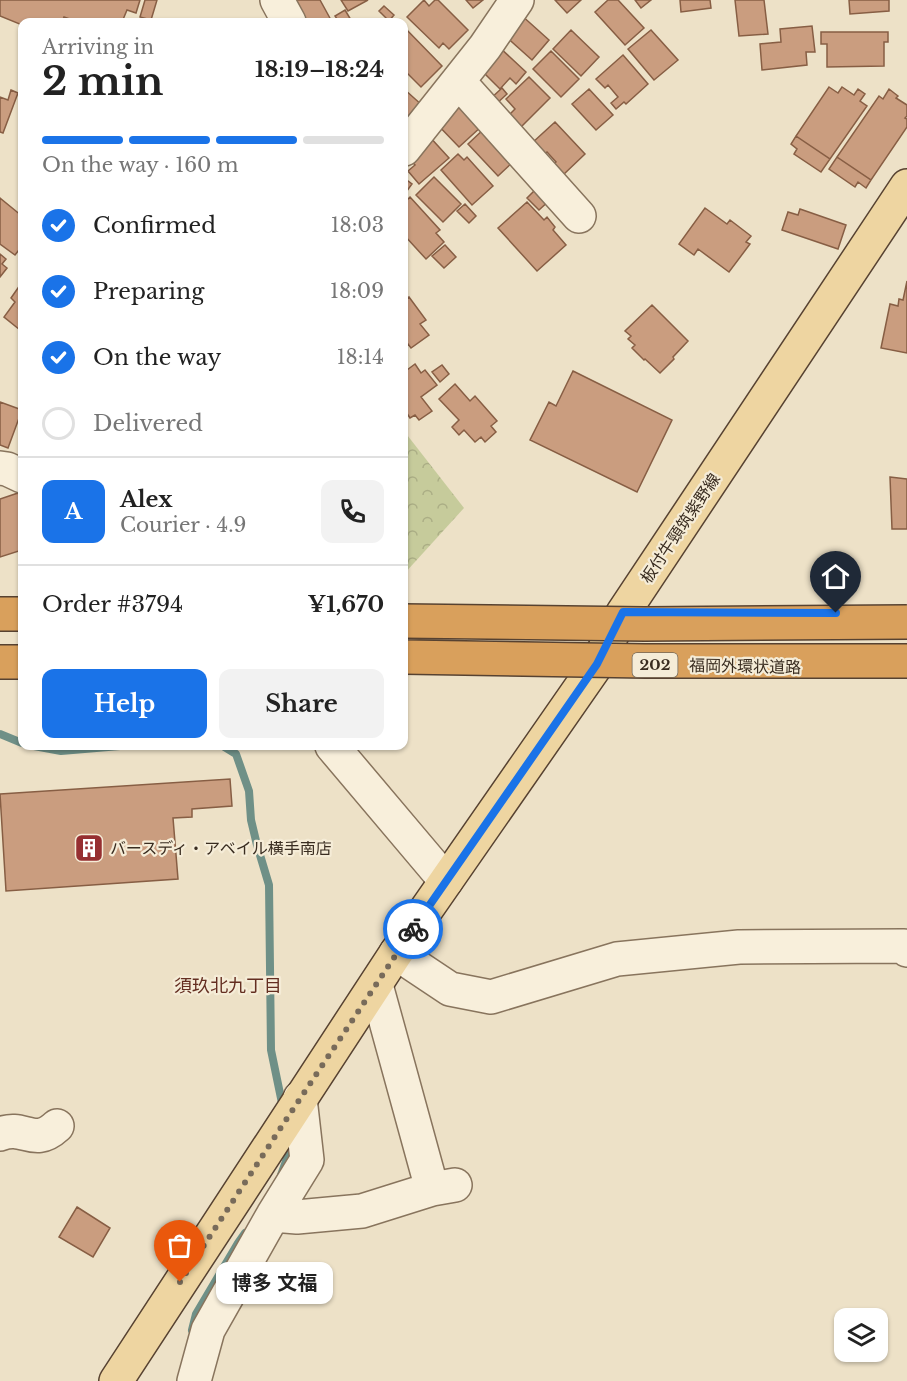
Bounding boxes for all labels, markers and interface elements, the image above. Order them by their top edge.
text: Arriving in [42,35,154,59]
text: 18:19–18:24 [255,56,384,83]
text: 2 min [42,57,163,106]
text: On the way · 160 m [42,153,239,177]
icon: check [42,209,75,242]
text: Confirmed [93,212,216,239]
text: 18:03 [331,213,384,237]
icon: check [42,275,75,308]
text: Preparing [93,278,204,305]
text: 18:09 [330,279,384,303]
icon: check [42,341,75,374]
text: On the way [93,344,221,371]
text: 18:14 [337,345,384,369]
text: Delivered [93,410,203,437]
street label: 板付牛頸筑紫野線 [636,469,724,587]
button: phone [321,480,384,543]
text: Alex [120,486,173,513]
text: A [65,498,82,525]
text: Courier · 4.9 [120,513,246,537]
pin [810,551,861,613]
icon: home [819,560,852,593]
text: Order #3794 [42,591,183,618]
text: ¥1,670 [307,591,384,618]
road number: 202 [632,653,678,677]
street label: 福岡外環状道路 [689,655,801,677]
button: Help [42,669,207,738]
button: Share [219,669,384,738]
building icon: バースディ・アベイル横手南店 [73,832,105,864]
place label: バースディ・アベイル横手南店 [110,838,332,858]
courier [383,899,443,959]
icon: bike [397,913,430,946]
district label: 須玖北九丁目 [174,975,282,997]
pin [154,1220,205,1282]
icon: bag [163,1229,196,1262]
callout: 博多 文福 [216,1261,333,1303]
text: 博多 文福 [232,1271,317,1295]
map controls [834,1308,888,1362]
button: layers [834,1308,888,1362]

